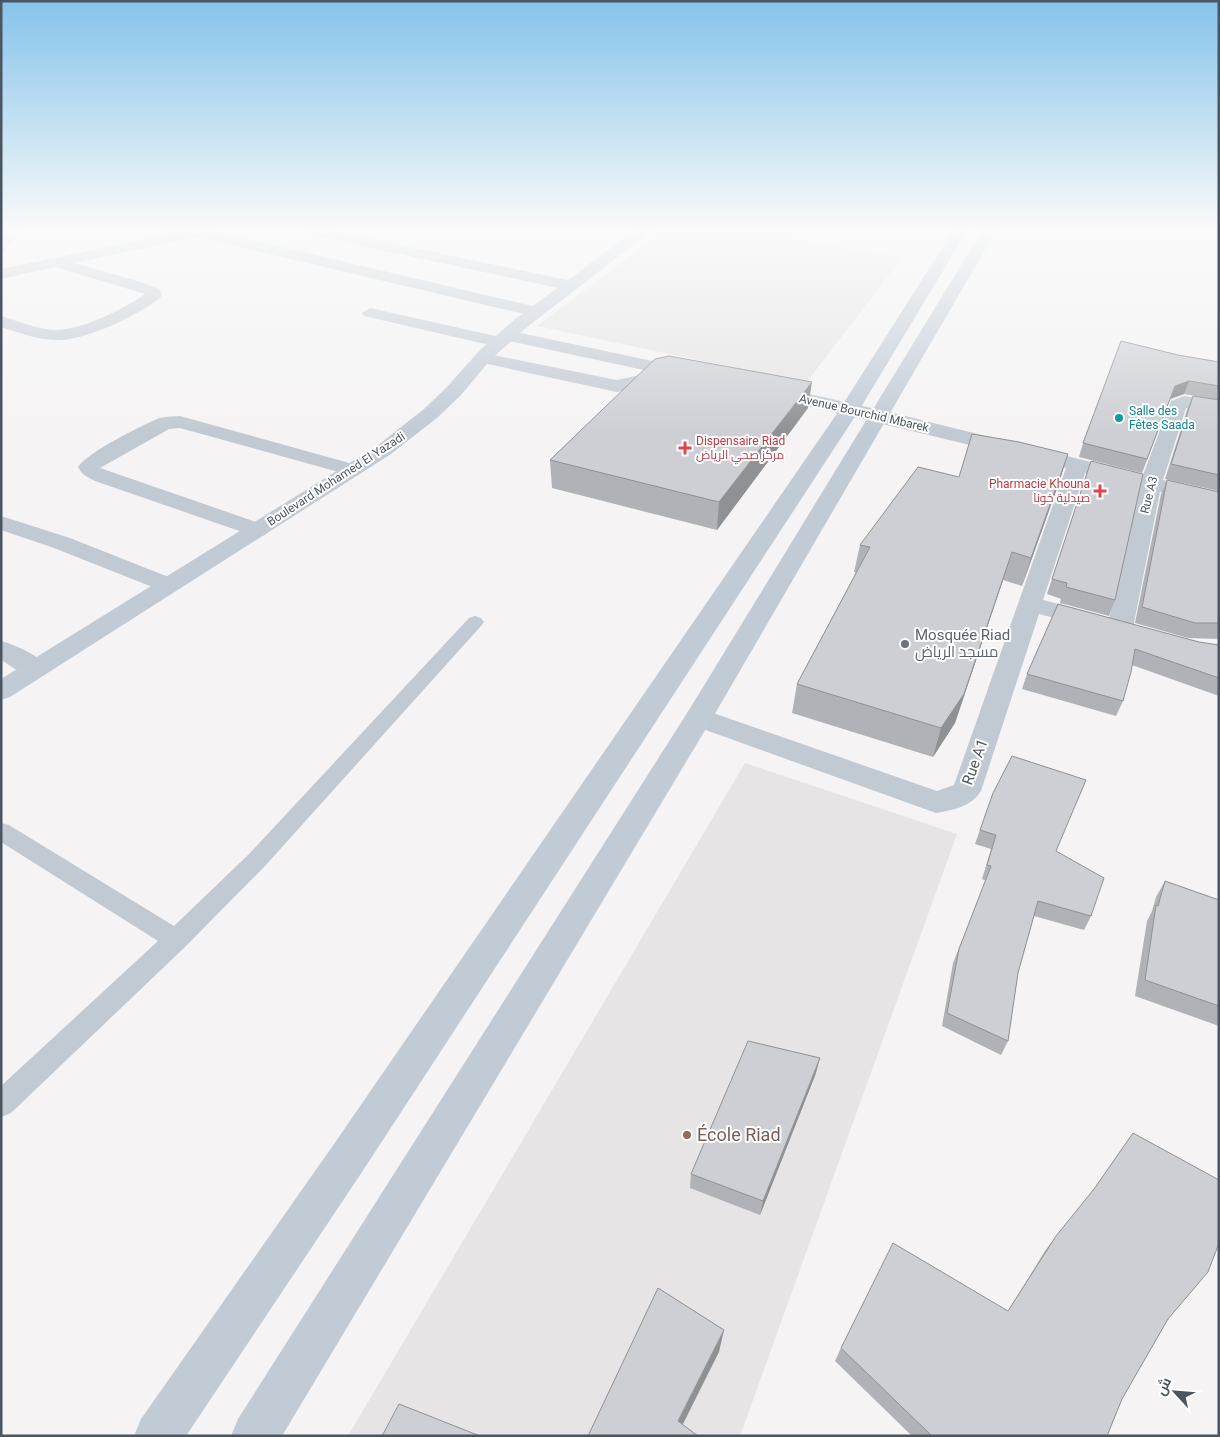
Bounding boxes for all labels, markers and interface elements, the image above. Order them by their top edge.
street label: Avenue Bourchid Mbarek [798,391,931,435]
place label: Salle des Fêtes Saada [1129,404,1195,432]
marker: Salle des Fêtes Saada [1113,412,1125,424]
street label: Boulevard Mohamed El Yazadi [265,429,408,529]
place label: Dispensaire Riad مركز صحي الرياض [696,434,785,465]
marker: Dispensaire Riad مركز صحي الرياض [678,441,692,455]
street label: Rue A3 [1138,475,1160,515]
place label: Pharmacie Khouna صيدلية خونا [989,477,1090,505]
marker: Pharmacie Khouna صيدلية خونا [1094,485,1106,497]
place label: Mosquée Riad مسجد الرياض [915,626,1010,662]
marker: Mosquée Riad مسجد الرياض [899,638,911,650]
street label: Rue A1 [958,737,992,787]
place label: École Riad [697,1124,781,1145]
marker: École Riad [681,1129,693,1141]
north arrow [1150,1367,1200,1417]
text: ش [1152,1375,1175,1398]

